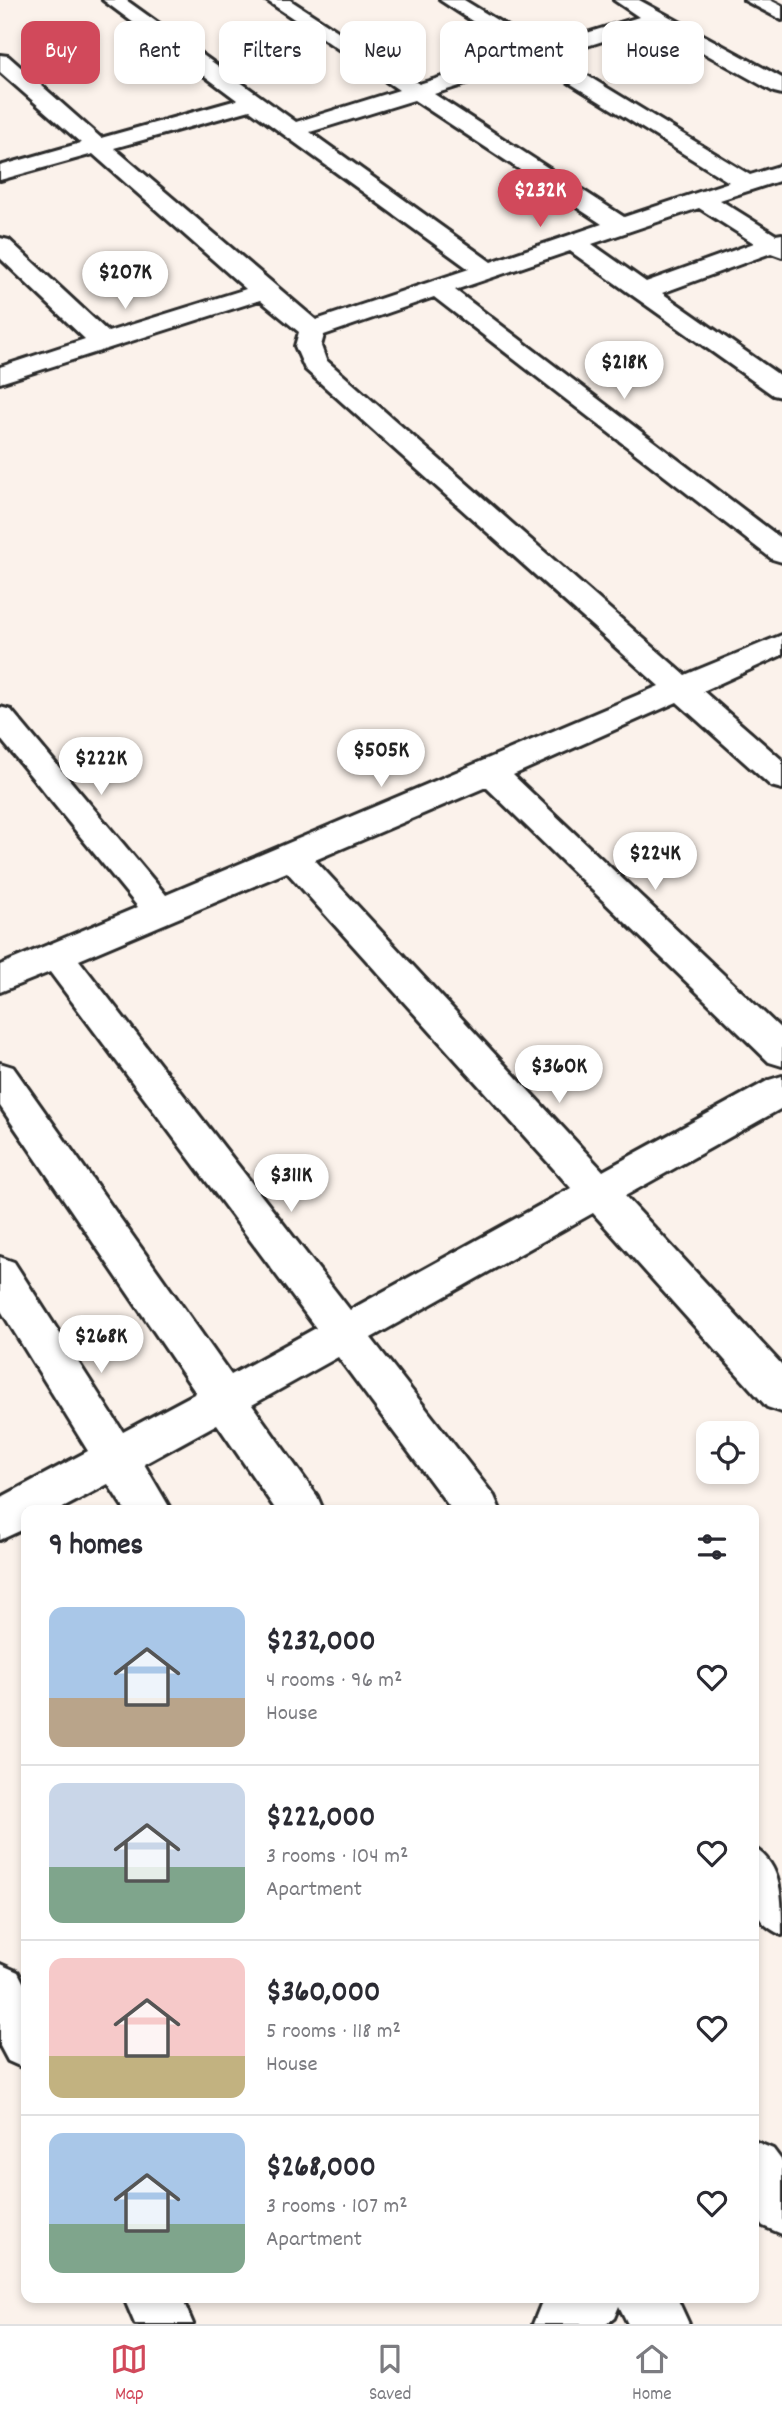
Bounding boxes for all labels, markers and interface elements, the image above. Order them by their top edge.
chip: Buy [21,21,100,84]
chip: Rent [114,21,205,84]
chip: Filters [219,21,326,84]
chip: New [340,21,426,84]
chip: Apartment [440,21,588,84]
chip: House [602,21,704,84]
pin: $232K [491,170,589,229]
text: $232K [514,175,566,208]
pin: $207K [76,252,174,311]
text: $207K [98,257,152,290]
pin: $218K [575,342,673,401]
text: $218K [601,347,647,380]
pin: $505K [332,730,430,789]
text: $505K [353,735,409,768]
pin: $222K [52,738,150,797]
text: $222K [75,743,127,776]
pin: $224K [606,832,704,892]
text: $224K [629,838,681,871]
pin: $360K [510,1046,608,1105]
text: $360K [531,1051,587,1084]
pin: $311K [242,1154,340,1214]
text: $311K [270,1160,312,1193]
pin: $268K [52,1316,150,1375]
text: $268K [75,1321,127,1354]
map controls [696,1421,759,1484]
button: locate [696,1421,759,1484]
text: 9 homes [49,1526,143,1569]
icon: filters [693,1528,731,1566]
text: $232,000 [266,1622,376,1665]
icon: home [105,1635,189,1719]
icon: heart [693,1658,731,1696]
text: 4 rooms · 96 m² [266,1665,402,1698]
text: House [266,1698,318,1731]
text: $222,000 [266,1798,375,1841]
icon: home [105,1811,189,1895]
icon: heart [693,1834,731,1872]
text: 3 rooms · 104 m² [266,1841,408,1874]
text: Apartment [266,1874,362,1907]
text: $360,000 [266,1973,380,2016]
icon: home [105,1986,189,2070]
icon: heart [693,2009,731,2047]
text: 5 rooms · 118 m² [266,2016,401,2049]
text: House [266,2049,318,2082]
text: $268,000 [266,2148,376,2191]
icon: home [105,2161,189,2245]
icon: heart [693,2184,731,2222]
text: 3 rooms · 107 m² [266,2191,408,2224]
text: Apartment [266,2224,362,2257]
tab: Map [110,2340,148,2409]
tab: Saved [369,2340,411,2409]
tab: Home [632,2340,672,2409]

